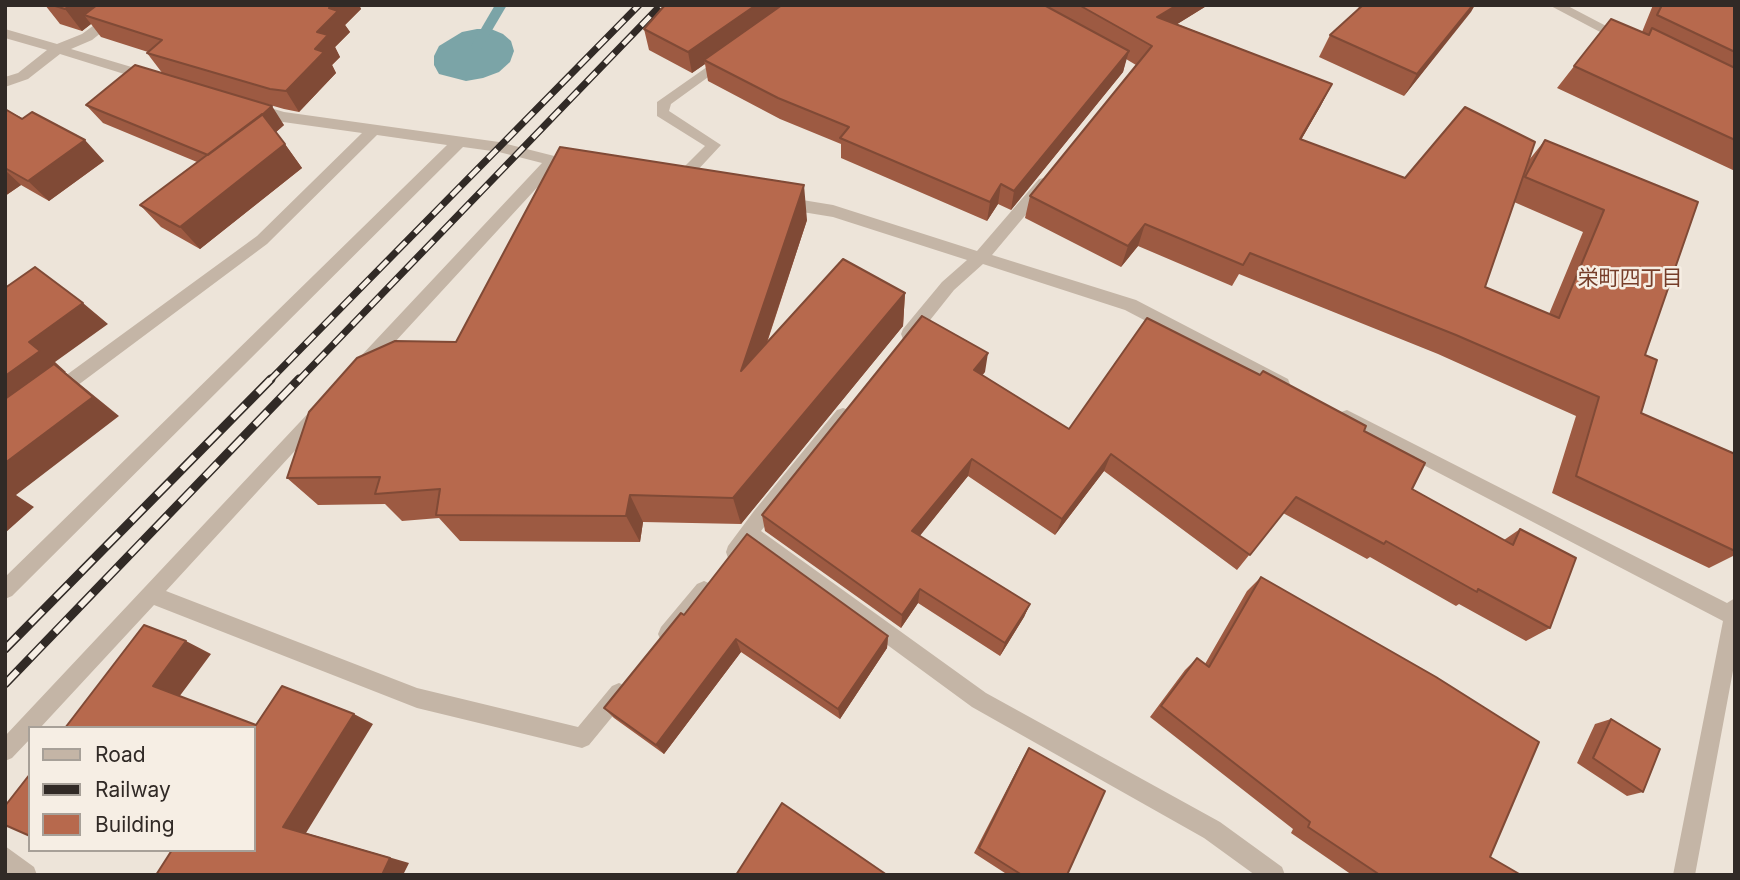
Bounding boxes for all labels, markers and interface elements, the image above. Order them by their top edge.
district label: 栄町四丁目 [1578,266,1682,292]
legend [28,726,256,852]
text: Road [95,742,146,767]
text: Railway [95,777,171,802]
text: Building [95,812,175,837]

